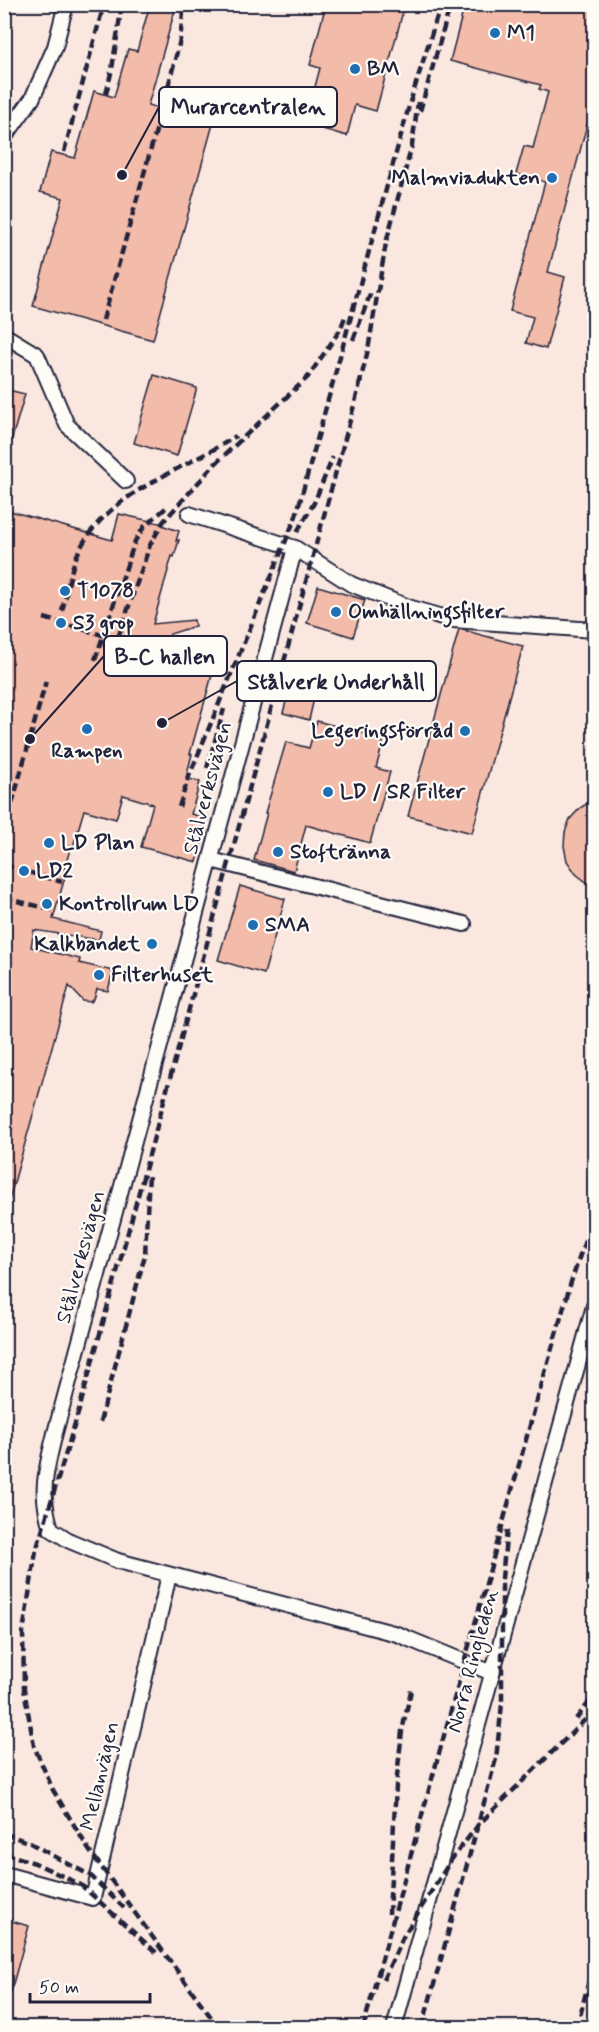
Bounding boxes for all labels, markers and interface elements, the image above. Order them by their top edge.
place label: M1 [507,19,535,47]
marker: M1 [488,26,502,40]
place label: BM [367,55,400,83]
marker: BM [348,62,362,76]
callout: Murarcentralen [159,87,337,127]
text: Murarcentralen [171,94,326,122]
place label: Malmviadukten [392,164,540,192]
marker: Malmviadukten [545,171,559,185]
place label: T1078 [77,577,134,605]
marker: T1078 [58,584,72,598]
place label: Omhällningsfilter [348,598,506,628]
marker: Omhällningsfilter [329,605,343,619]
place label: S3 grop [73,609,134,637]
marker: S3 grop [54,616,68,630]
callout: B-C hallen [104,636,227,676]
text: B-C hallen [115,644,215,672]
callout: Stålverk Underhåll [237,661,436,701]
text: Stålverk Underhåll [247,669,425,697]
place label: Legeringsförråd [311,717,453,747]
street label: Stålverksvägen [177,718,239,858]
marker: Rampen [80,722,94,736]
marker: Legeringsförråd [458,724,472,738]
place label: Rampen [51,737,123,765]
place label: LD / SR Filter [340,778,466,806]
marker: LD / SR Filter [321,785,335,799]
place label: LD Plan [61,829,135,857]
marker: LD Plan [42,836,56,850]
place label: Stoftränna [290,838,391,866]
marker: Stoftränna [271,845,285,859]
place label: LD2 [36,857,74,885]
marker: LD2 [17,864,31,878]
place label: Kontrollrum LD [59,890,199,918]
marker: Kontrollrum LD [40,897,54,911]
place label: SMA [265,911,310,939]
marker: SMA [246,918,260,932]
place label: Kalkbandet [34,930,141,958]
marker: Kalkbandet [145,937,159,951]
place label: Filterhuset [111,961,214,989]
marker: Filterhuset [92,968,106,982]
street label: Stålverksvägen [50,1187,112,1327]
street label: Norra Ringleden [440,1586,507,1736]
street label: Mellanvägen [74,1719,126,1833]
scale bar [30,1966,150,2004]
text: 50 m [39,1976,79,2000]

